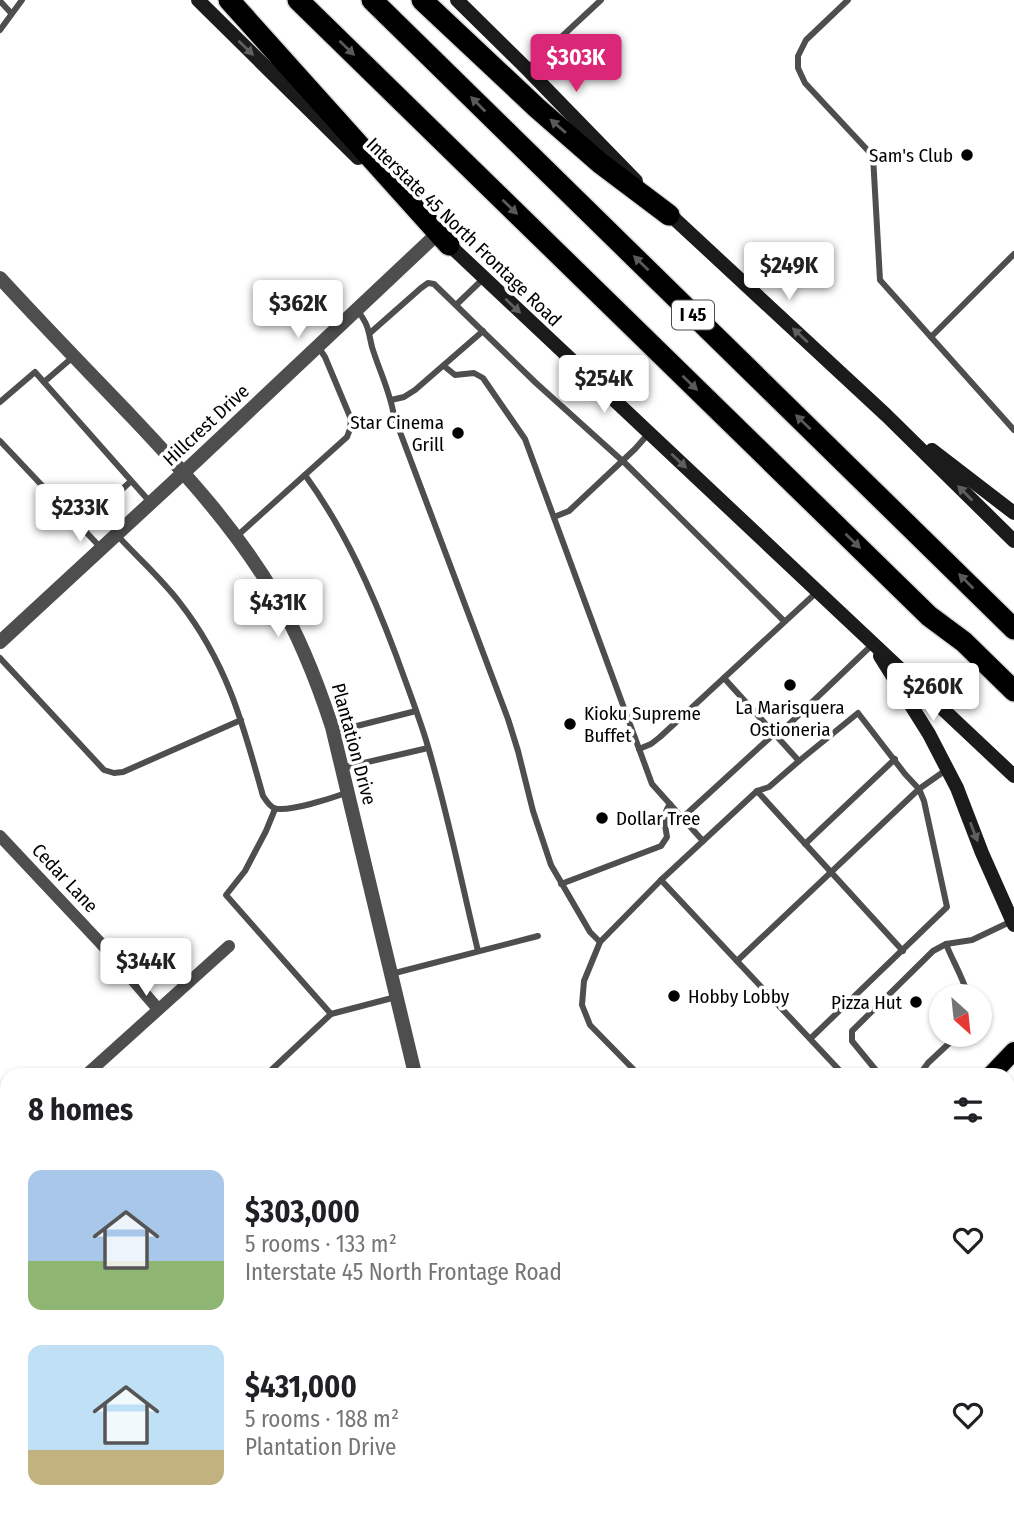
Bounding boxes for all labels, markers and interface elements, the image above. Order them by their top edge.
pin: $303K [527,34,625,94]
one-way arrow [338,39,355,55]
one-way arrow [238,40,255,57]
text: $303K [547,43,605,71]
one-way arrow [470,96,486,112]
one-way arrow [550,119,567,134]
street label: Interstate 45 North Frontage Road [362,133,566,331]
place label: Sam's Club [869,144,953,167]
marker: Sam's Club [959,147,975,163]
one-way arrow [501,198,518,214]
pin: $249K [740,243,838,302]
text: $249K [760,251,818,279]
one-way arrow [632,254,649,271]
pin: $362K [249,280,347,340]
text: $362K [269,289,327,317]
one-way arrow [505,297,522,314]
road number: I 45 [672,300,714,330]
one-way arrow [792,328,809,344]
pin: $254K [555,356,653,415]
text: $254K [575,364,633,392]
one-way arrow [682,374,699,391]
street label: Hillcrest Drive [158,379,254,471]
place label: Star Cinema Grill [350,411,444,456]
one-way arrow [795,413,812,430]
marker: Star Cinema Grill [450,425,466,441]
one-way arrow [671,453,688,470]
pin: $233K [31,484,129,544]
one-way arrow [957,485,974,502]
text: $233K [52,493,109,521]
one-way arrow [845,533,862,550]
one-way arrow [957,573,974,590]
pin: $431K [229,580,327,639]
text: $431K [250,588,306,616]
pin: $260K [884,664,982,723]
text: $260K [903,672,963,700]
marker: La Marisquera Ostioneria [782,677,798,693]
street label: Plantation Drive [327,681,381,807]
place label: La Marisquera Ostioneria [735,696,845,741]
place label: Kioku Supreme Buffet [584,702,701,747]
marker: Kioku Supreme Buffet [562,716,578,732]
place label: Dollar Tree [616,807,700,830]
marker: Dollar Tree [594,810,610,826]
one-way arrow [968,822,979,843]
street label: Cedar Lane [27,839,103,917]
pin: $344K [97,939,195,998]
text: $344K [116,947,176,975]
north arrow [929,984,992,1046]
map controls [929,984,992,1047]
place label: Hobby Lobby [688,985,790,1008]
marker: Hobby Lobby [666,988,682,1004]
place label: Pizza Hut [831,991,903,1014]
marker: Pizza Hut [908,994,924,1010]
icon: filters [949,1091,987,1129]
text: 8 homes [28,1092,133,1128]
text: $303,000 [245,1194,360,1230]
icon: home [84,1198,168,1282]
icon: heart [949,1221,987,1259]
text: 5 rooms · 133 m² [245,1230,397,1258]
text: Interstate 45 North Frontage Road [245,1258,562,1286]
text: $431,000 [245,1369,357,1405]
icon: home [84,1373,168,1457]
icon: heart [949,1396,987,1434]
text: 5 rooms · 188 m² [245,1405,399,1433]
text: Plantation Drive [245,1433,396,1461]

